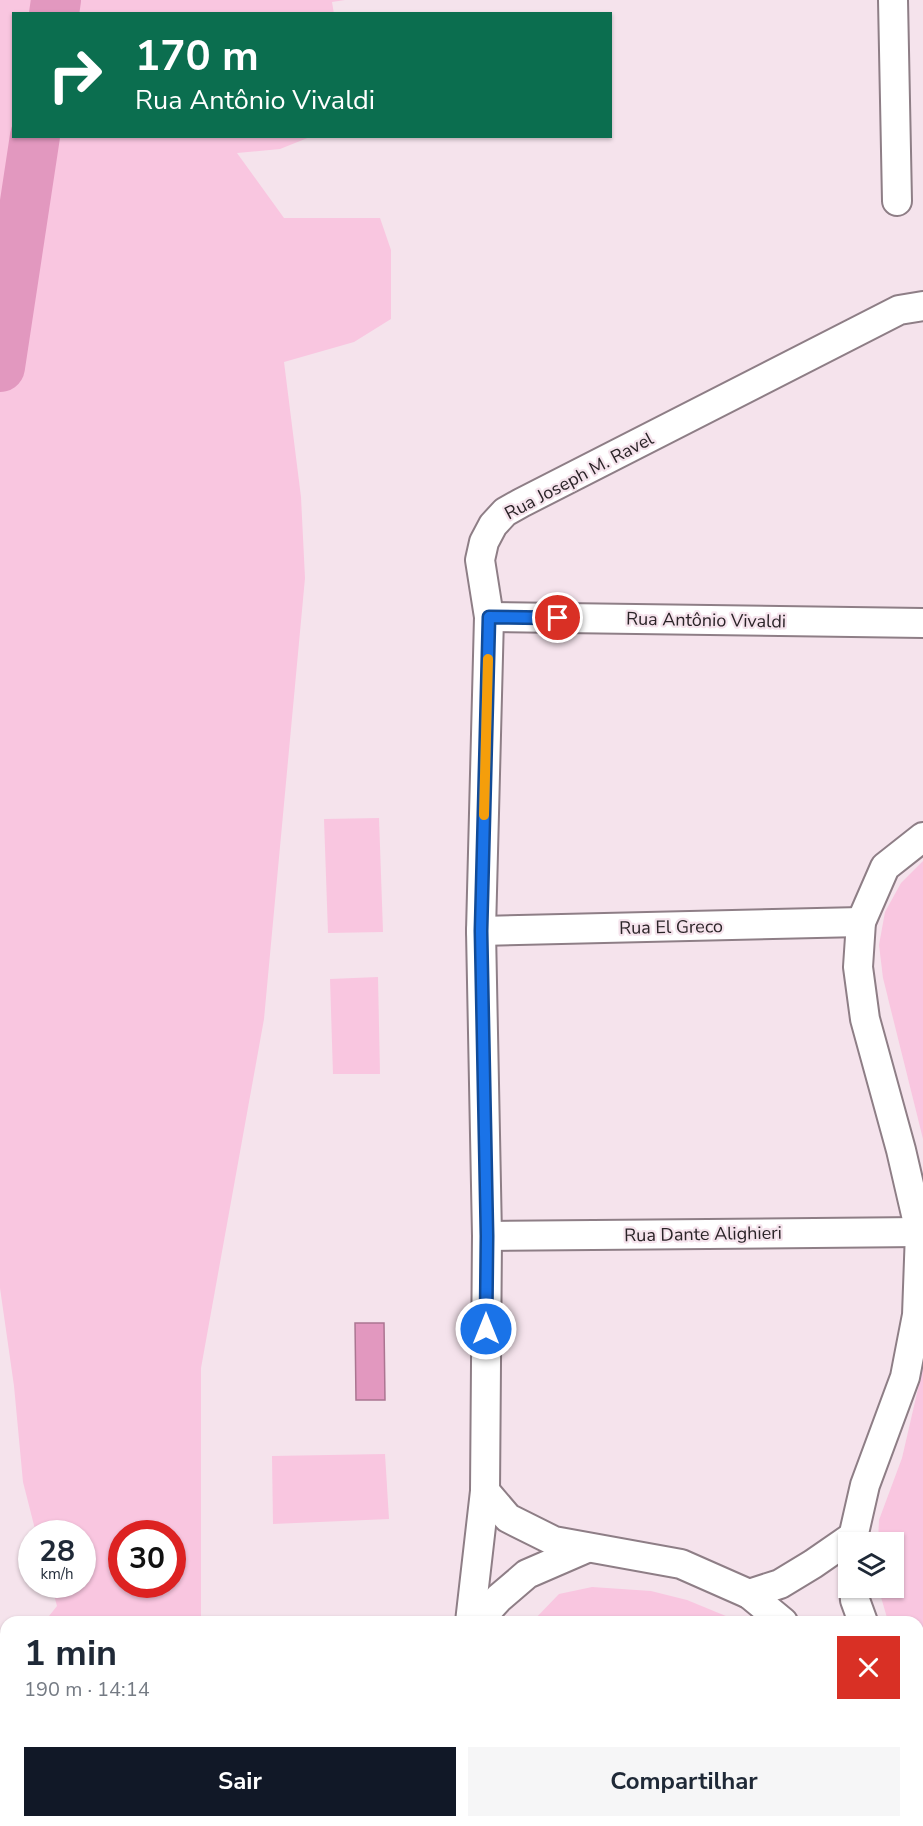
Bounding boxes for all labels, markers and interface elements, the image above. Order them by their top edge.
text: 170 m [135,28,259,85]
icon: right [36,36,114,114]
text: Rua Antônio Vivaldi [135,82,375,119]
street label: Rua Joseph M. Ravel [500,426,658,525]
pin [532,592,583,643]
icon: arrive [541,601,574,634]
street label: Rua Antônio Vivaldi [626,607,786,633]
street label: Rua El Greco [619,914,723,940]
street label: Rua Dante Alighieri [624,1221,782,1247]
position arrow [454,1297,518,1361]
speed limit sign: 30 [108,1520,186,1598]
text: 28 [39,1531,75,1572]
map controls [838,1532,904,1598]
button: layers [838,1532,904,1598]
text: km/h [40,1564,74,1584]
text: 1 min [24,1629,117,1678]
button: close [837,1636,900,1699]
text: 190 m · 14:14 [24,1676,150,1703]
button: Sair [24,1747,456,1816]
button: Compartilhar [468,1747,900,1816]

